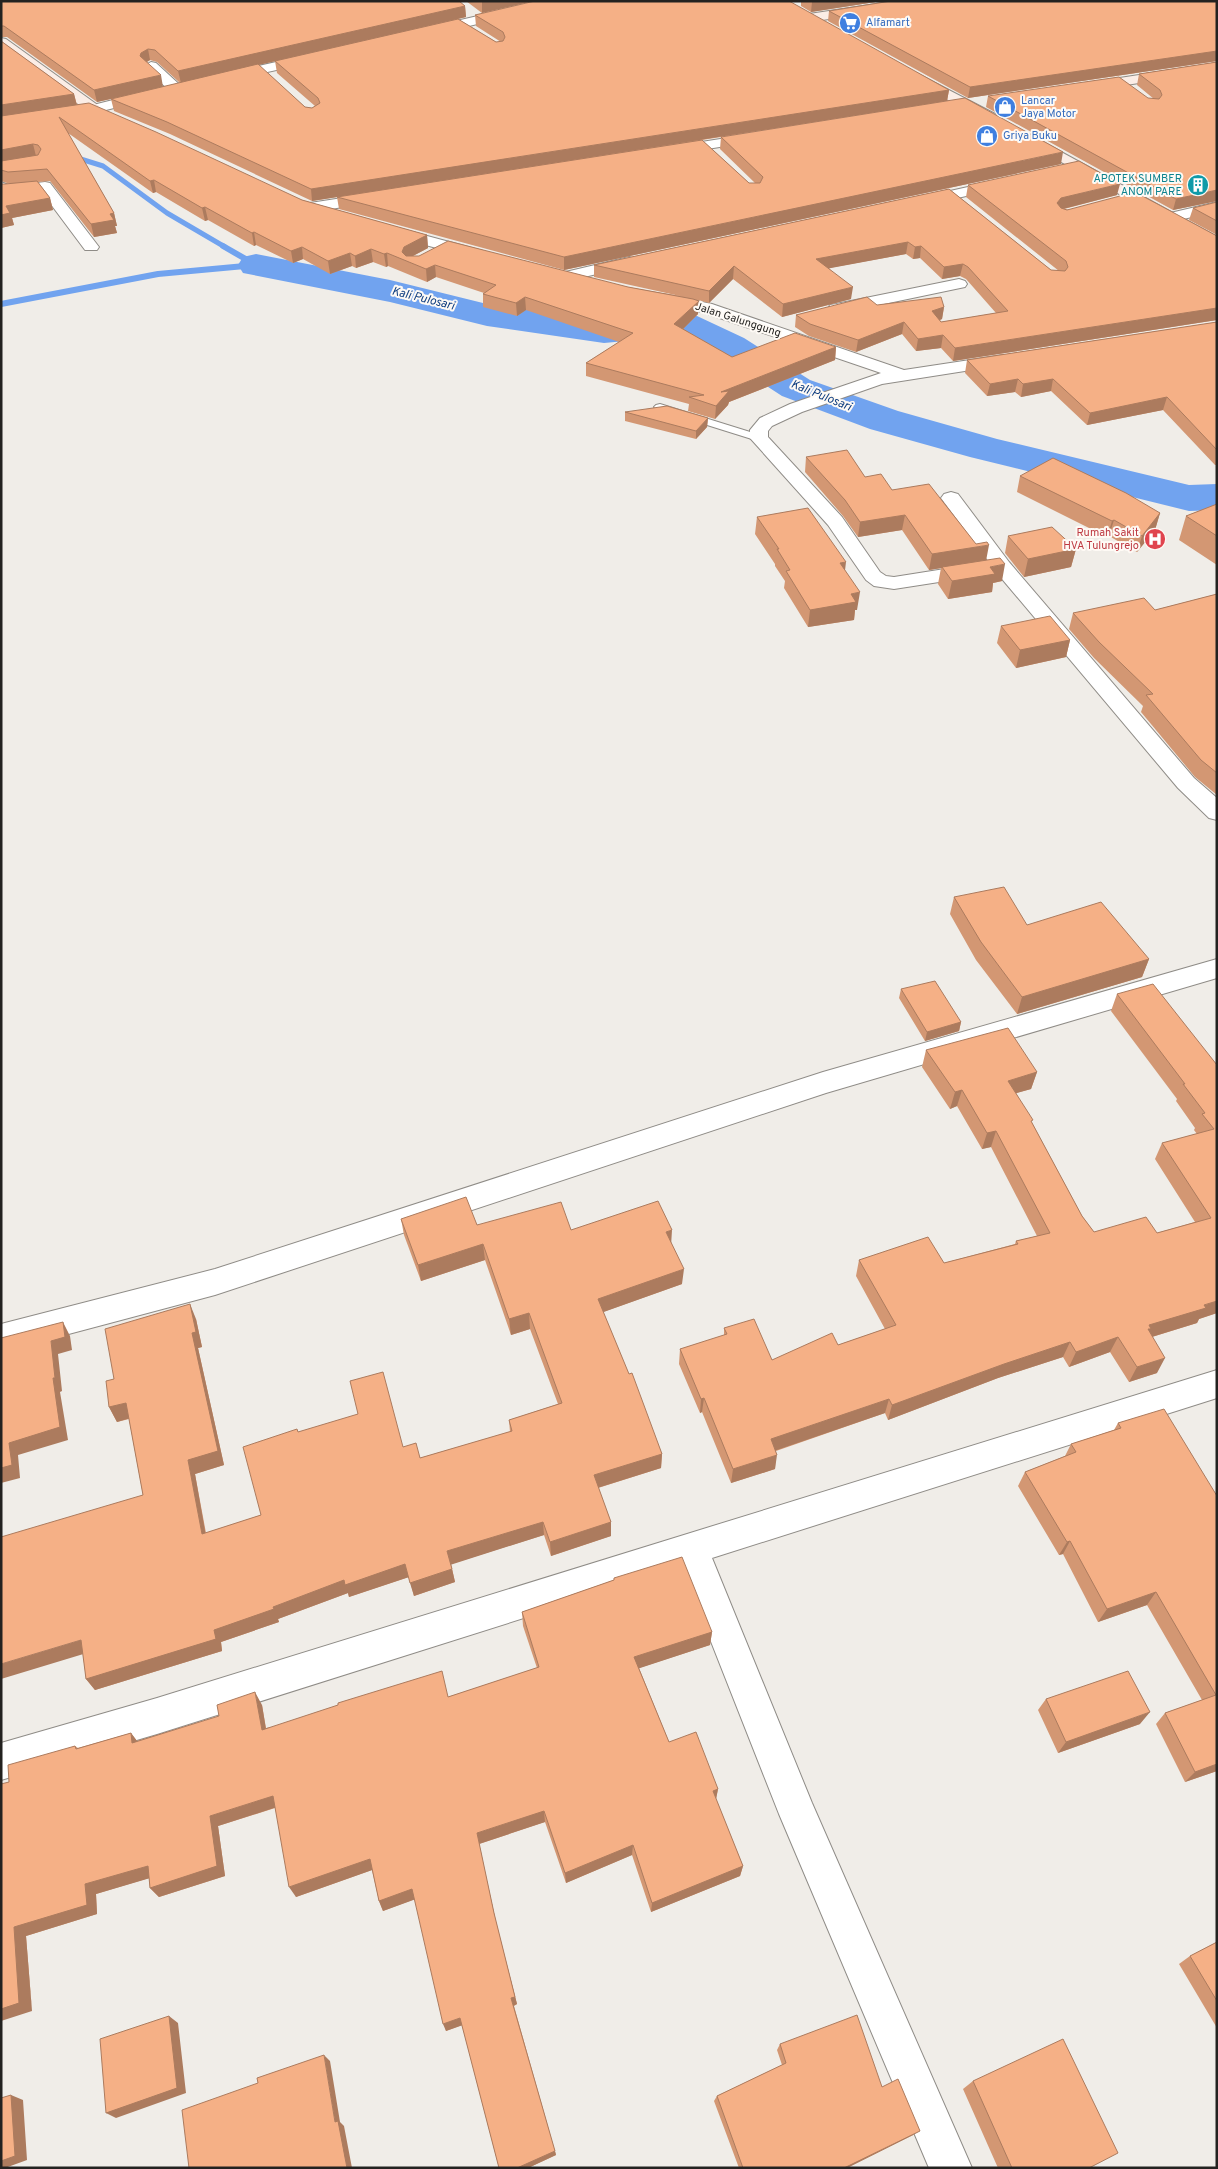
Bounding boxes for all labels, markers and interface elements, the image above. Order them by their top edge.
supermarket icon: Alfamart [838,11,862,35]
place label: Alfamart [866,16,910,30]
place label: Lancar Jaya Motor [1021,94,1077,121]
shop icon: Lancar Jaya Motor [993,95,1017,119]
shop icon: Griya Buku [975,124,999,148]
place label: Griya Buku [1003,129,1057,143]
place label: APOTEK SUMBER ANOM PARE [1094,172,1182,199]
building icon: APOTEK SUMBER ANOM PARE [1186,173,1210,197]
water label: Kali Pulosari [390,283,457,315]
street label: Jalan Galunggung [693,300,783,340]
water label: Kali Pulosari [788,377,855,416]
place label: Rumah Sakit HVA Tulungrejo [1063,526,1139,553]
hospital icon: Rumah Sakit HVA Tulungrejo [1143,527,1167,551]

